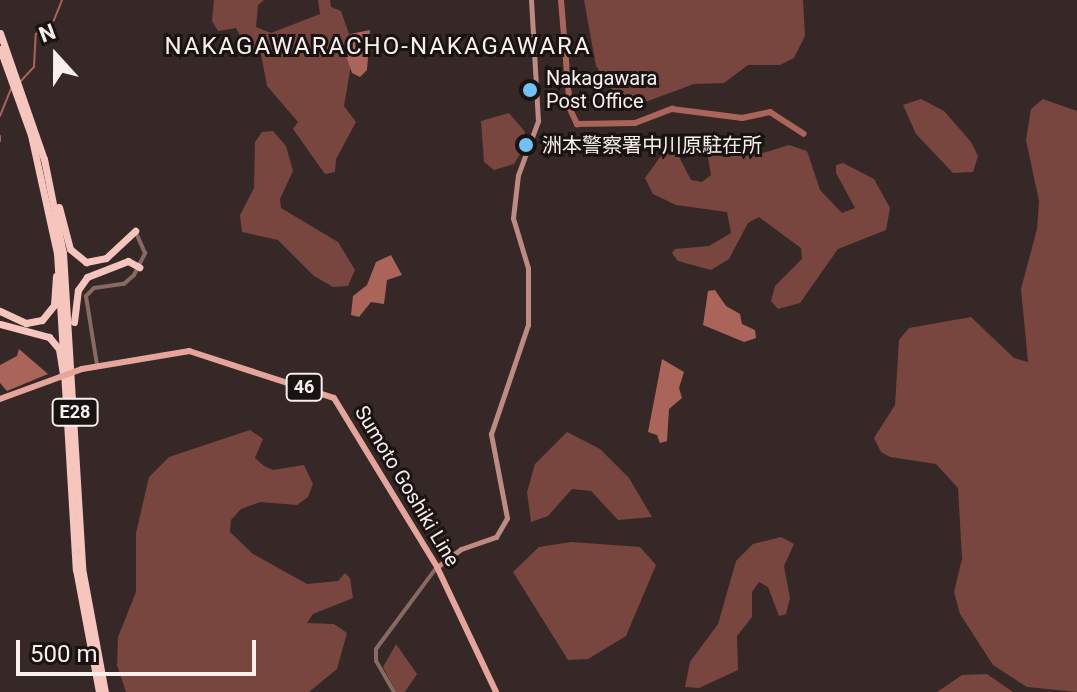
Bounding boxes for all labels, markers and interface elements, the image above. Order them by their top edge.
north arrow [16,16,96,96]
text: N [35,19,59,48]
district label: NAKAGAWARACHO-NAKAGAWARA [164,33,592,61]
place label: Nakagawara Post Office [546,66,657,113]
marker: Nakagawara Post Office [521,81,539,99]
place label: 洲本警察署中川原駐在所 [542,133,762,157]
marker: 洲本警察署中川原駐在所 [517,136,535,154]
road number: 46 [284,373,324,401]
road number: E28 [51,398,99,426]
street label: Sumoto Goshiki Line [350,401,464,571]
scale bar [20,624,260,674]
text: 500 m [30,640,97,668]

